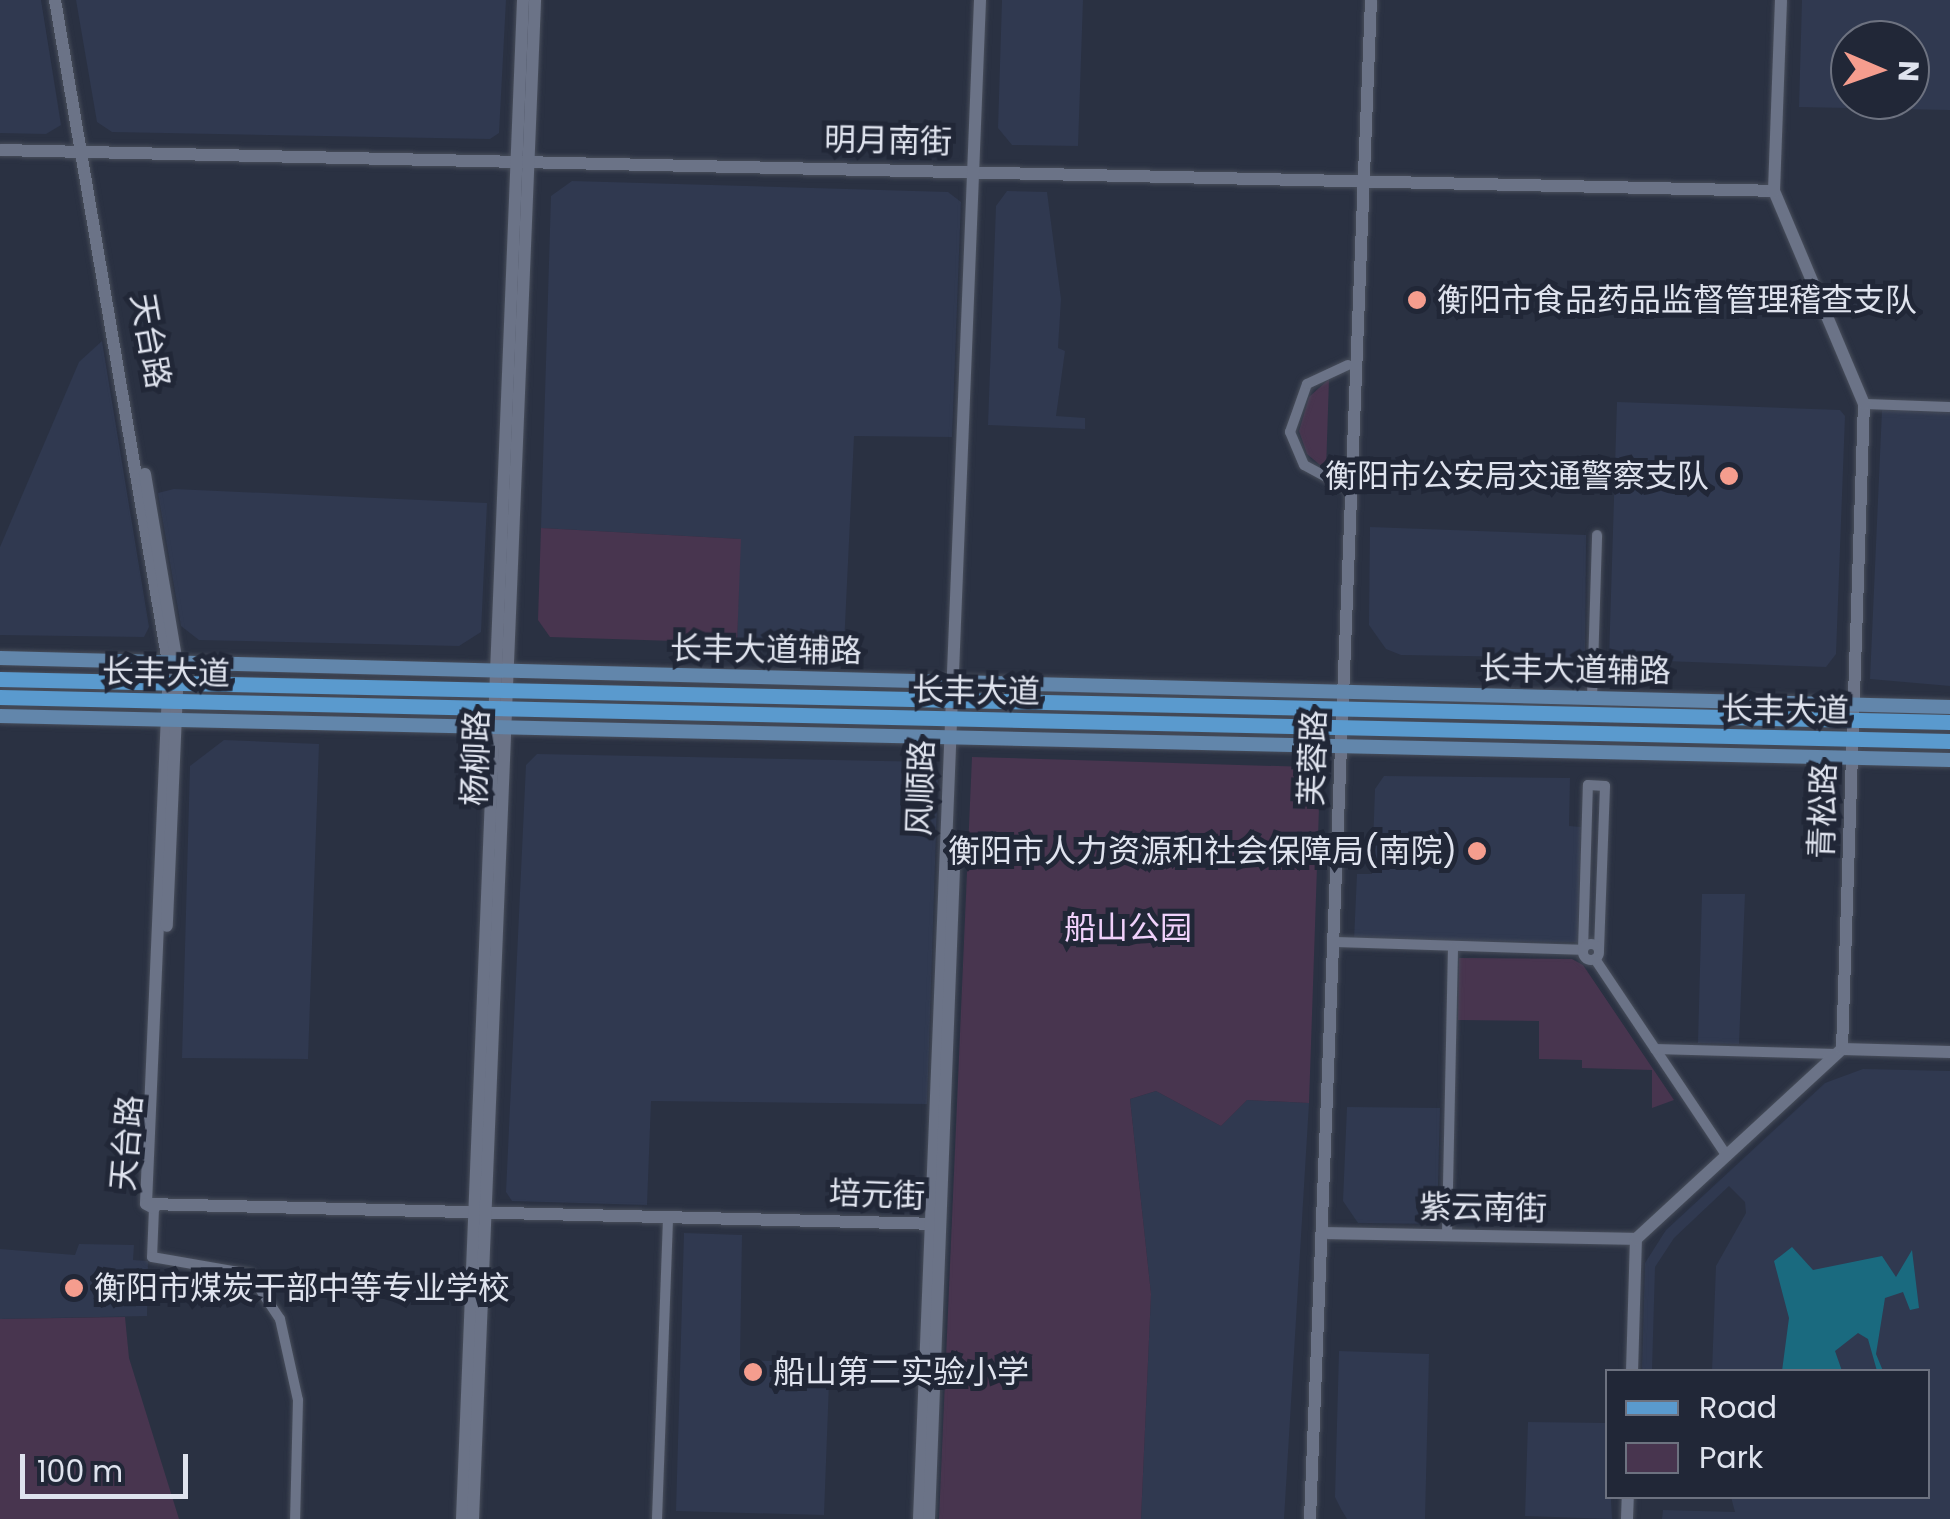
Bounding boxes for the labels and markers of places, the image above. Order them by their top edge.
place label: 衡阳市食品药品监督管理稽查支队 [1437,281,1917,319]
marker: 衡阳市食品药品监督管理稽查支队 [1406,289,1428,311]
place label: 衡阳市公安局交通警察支队 [1325,457,1709,495]
marker: 衡阳市公安局交通警察支队 [1718,465,1740,487]
place label: 衡阳市人力资源和社会保障局(南院) [948,832,1457,870]
marker: 衡阳市人力资源和社会保障局(南院) [1466,840,1488,862]
place label: 衡阳市煤炭干部中等专业学校 [94,1269,510,1307]
marker: 衡阳市煤炭干部中等专业学校 [63,1277,85,1299]
place label: 船山第二实验小学 [773,1353,1029,1391]
marker: 船山第二实验小学 [742,1361,764,1383]

